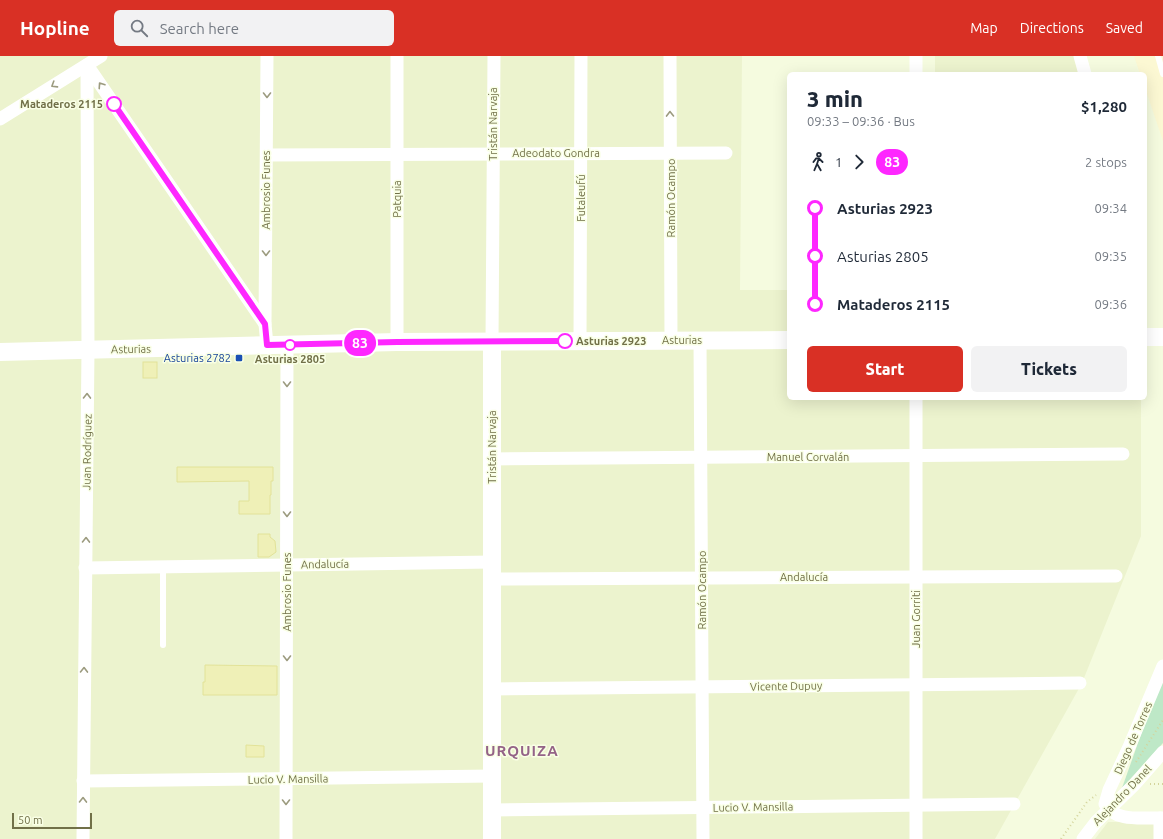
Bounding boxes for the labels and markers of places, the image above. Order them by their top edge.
marker: Mataderos 2115 [106,96,122,112]
place label: Mataderos 2115 [20,98,103,110]
marker: Asturias 2923 [557,333,573,349]
place label: Asturias 2923 [576,335,646,347]
marker: Asturias 2805 [284,339,296,351]
place label: Asturias 2782 [164,352,231,364]
marker: Asturias 2782 [234,353,244,363]
place label: Asturias 2805 [255,353,325,365]

